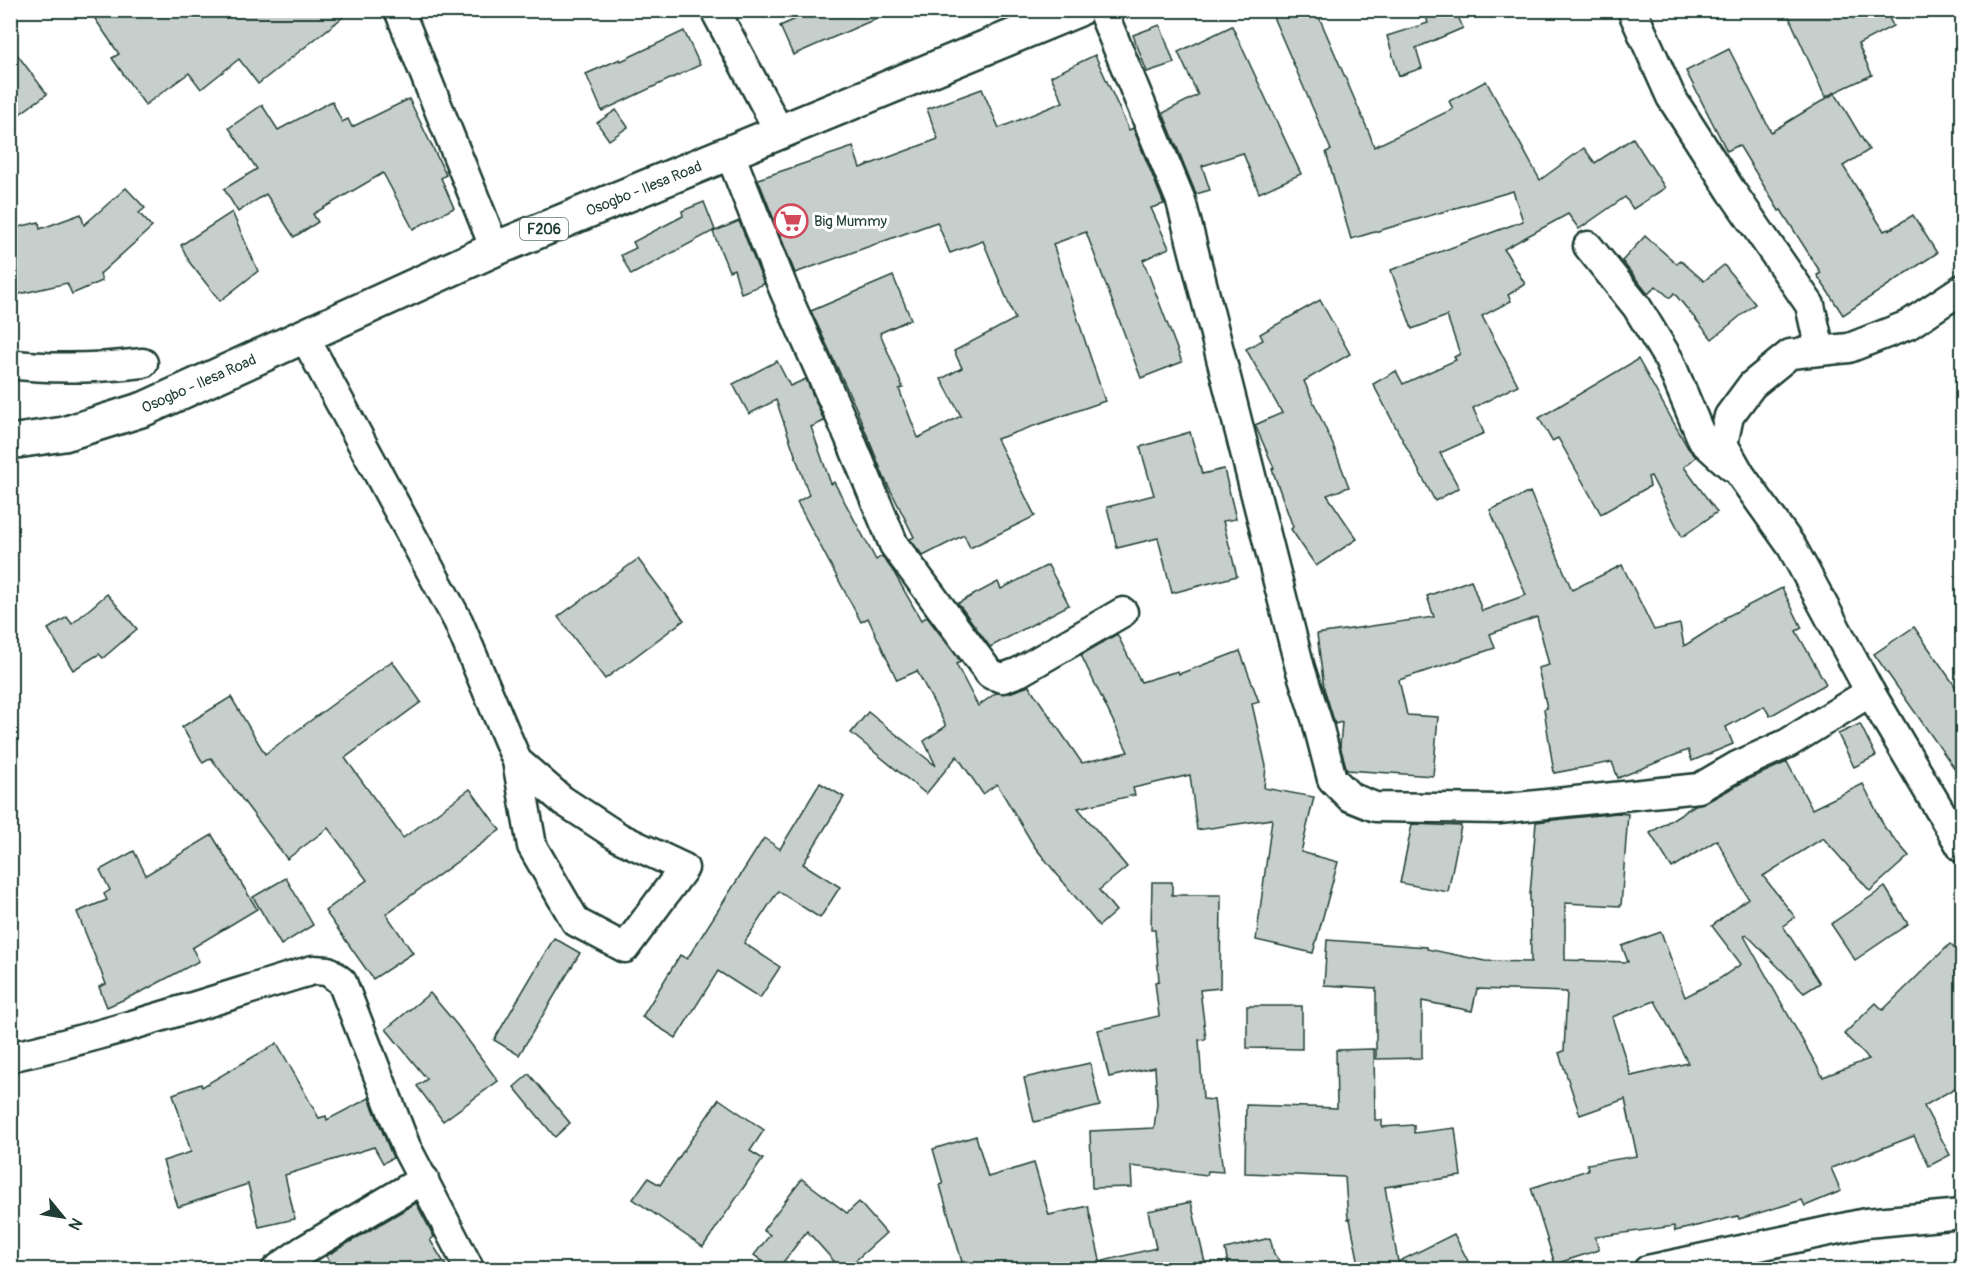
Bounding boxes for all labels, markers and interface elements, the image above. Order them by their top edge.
street label: Osogbo - Ilesa Road [583,157,705,221]
supermarket icon: Big Mummy [773,203,809,239]
place label: Big Mummy [814,212,887,231]
road number: F206 [520,218,568,240]
street label: Osogbo - Ilesa Road [139,350,259,418]
north arrow [33,1187,93,1247]
text: N [64,1214,86,1234]

